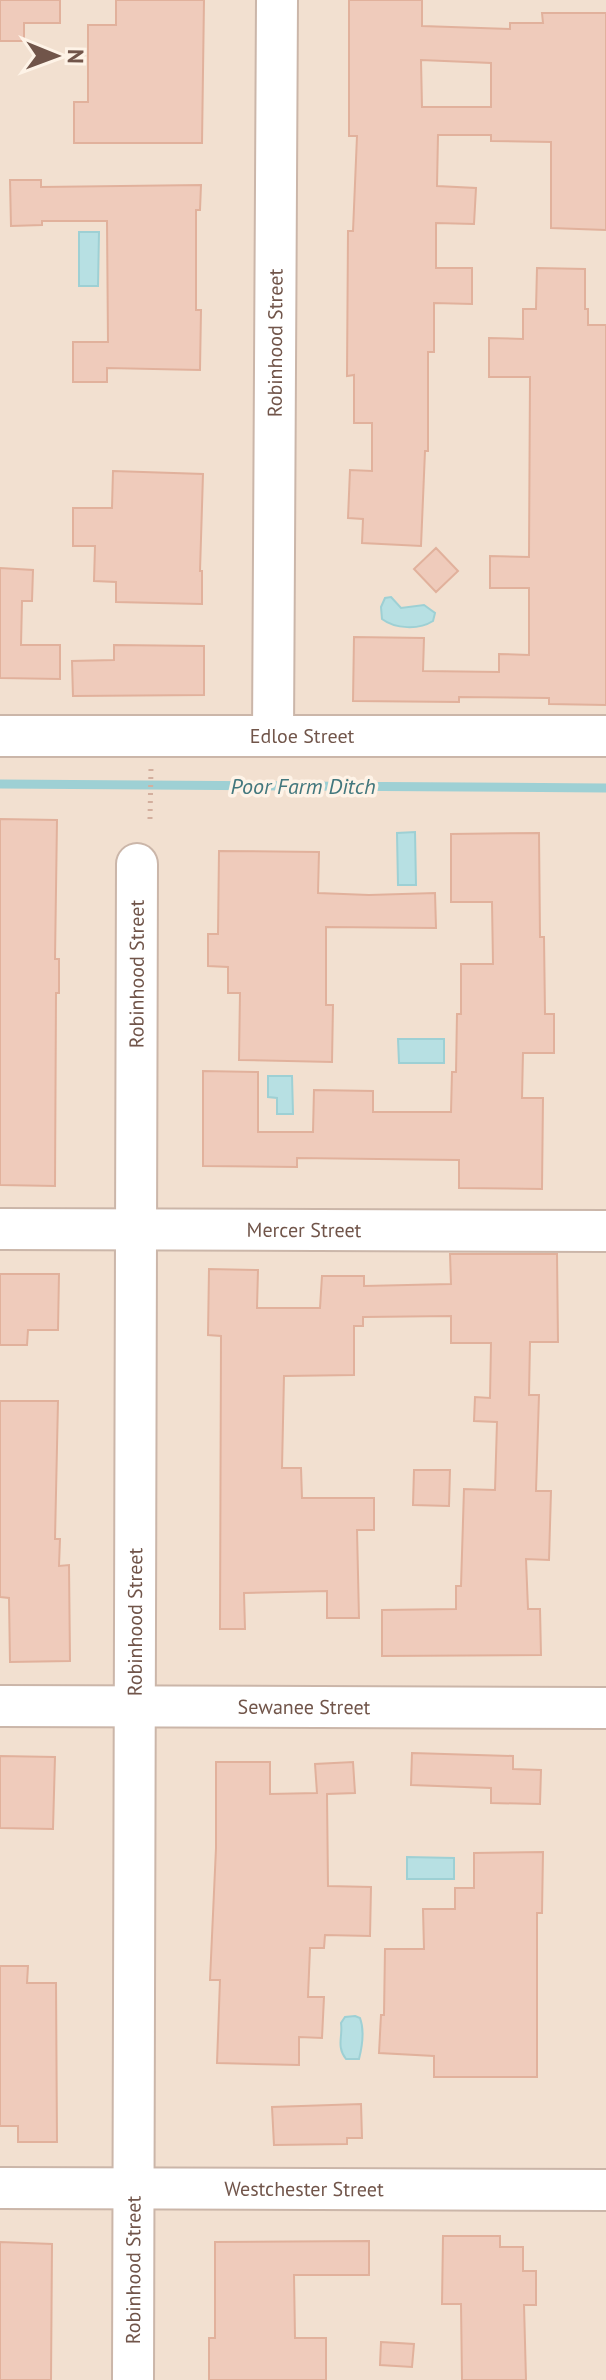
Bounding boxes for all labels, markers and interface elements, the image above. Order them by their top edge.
north arrow [16,16,96,96]
text: N [62,49,90,64]
street label: Robinhood Street [262,268,289,417]
street label: Edloe Street [250,723,355,749]
water label: Poor Farm Ditch [230,772,376,800]
street label: Robinhood Street [124,900,150,1048]
street label: Mercer Street [247,1217,362,1243]
street label: Robinhood Street [122,1548,148,1696]
street label: Sewanee Street [238,1694,371,1720]
street label: Westchester Street [224,2176,384,2202]
street label: Robinhood Street [120,2196,146,2344]

